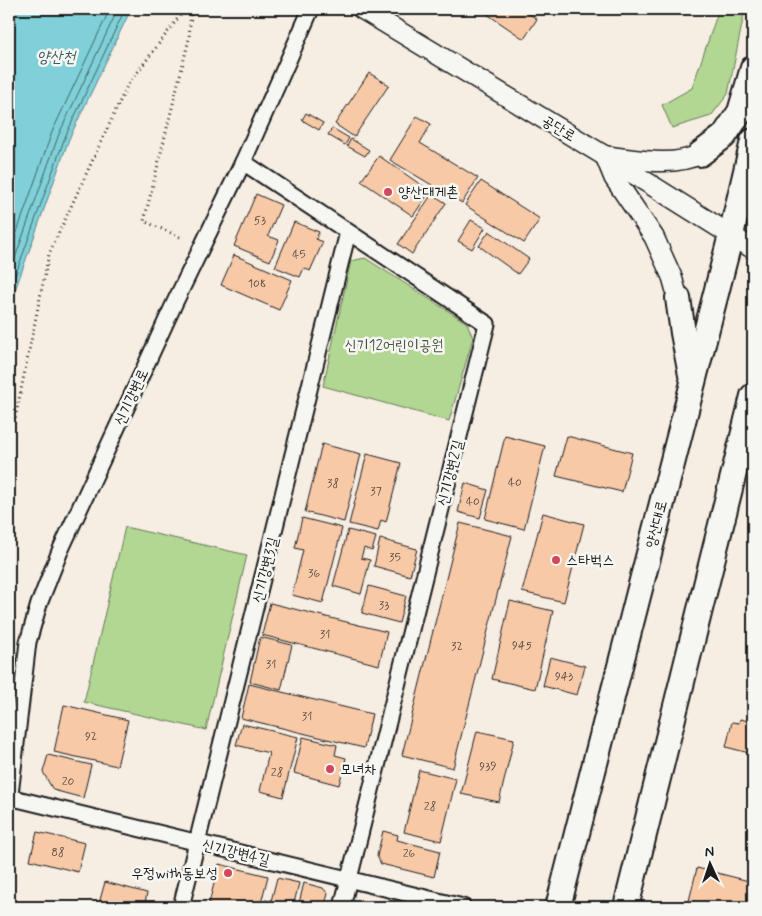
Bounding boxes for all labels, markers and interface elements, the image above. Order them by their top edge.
water label: 양산천 [37,47,77,68]
street label: 공단로 [538,111,579,147]
place label: 양산대게촌 [398,183,458,203]
marker: 양산대게촌 [382,186,394,198]
house number: 53 [254,213,266,229]
house number: 45 [292,247,306,263]
house number: 108 [248,276,266,292]
park label: 신기12어린이공원 [345,336,443,356]
street label: 신기강변로 [110,366,154,429]
street label: 신기강변2길 [433,438,469,509]
house number: 40 [508,475,522,491]
house number: 38 [327,476,339,492]
house number: 37 [370,484,382,500]
house number: 40 [466,494,480,510]
street label: 양산대로 [641,498,673,550]
street label: 신기강변3길 [248,535,284,605]
house number: 35 [389,550,401,566]
place label: 스타벅스 [566,551,614,571]
marker: 스타벅스 [550,554,562,566]
house number: 36 [308,566,320,582]
house number: 33 [379,598,389,614]
house number: 31 [320,627,330,643]
house number: 945 [512,638,532,654]
house number: 32 [451,639,463,655]
house number: 31 [266,657,276,673]
house number: 943 [555,669,573,685]
house number: 31 [302,709,312,725]
house number: 92 [85,729,97,745]
house number: 939 [479,759,497,775]
place label: 모녀차 [340,760,376,780]
marker: 모녀차 [324,763,336,775]
house number: 28 [271,765,283,781]
house number: 20 [62,774,75,790]
house number: 28 [424,799,436,815]
street label: 신기강변4길 [200,835,272,871]
north arrow [684,838,734,888]
text: N [704,843,715,861]
house number: 88 [51,845,65,861]
house number: 26 [403,846,416,862]
place label: 우정with동보성 [131,864,218,884]
marker: 우정with동보성 [222,867,234,879]

